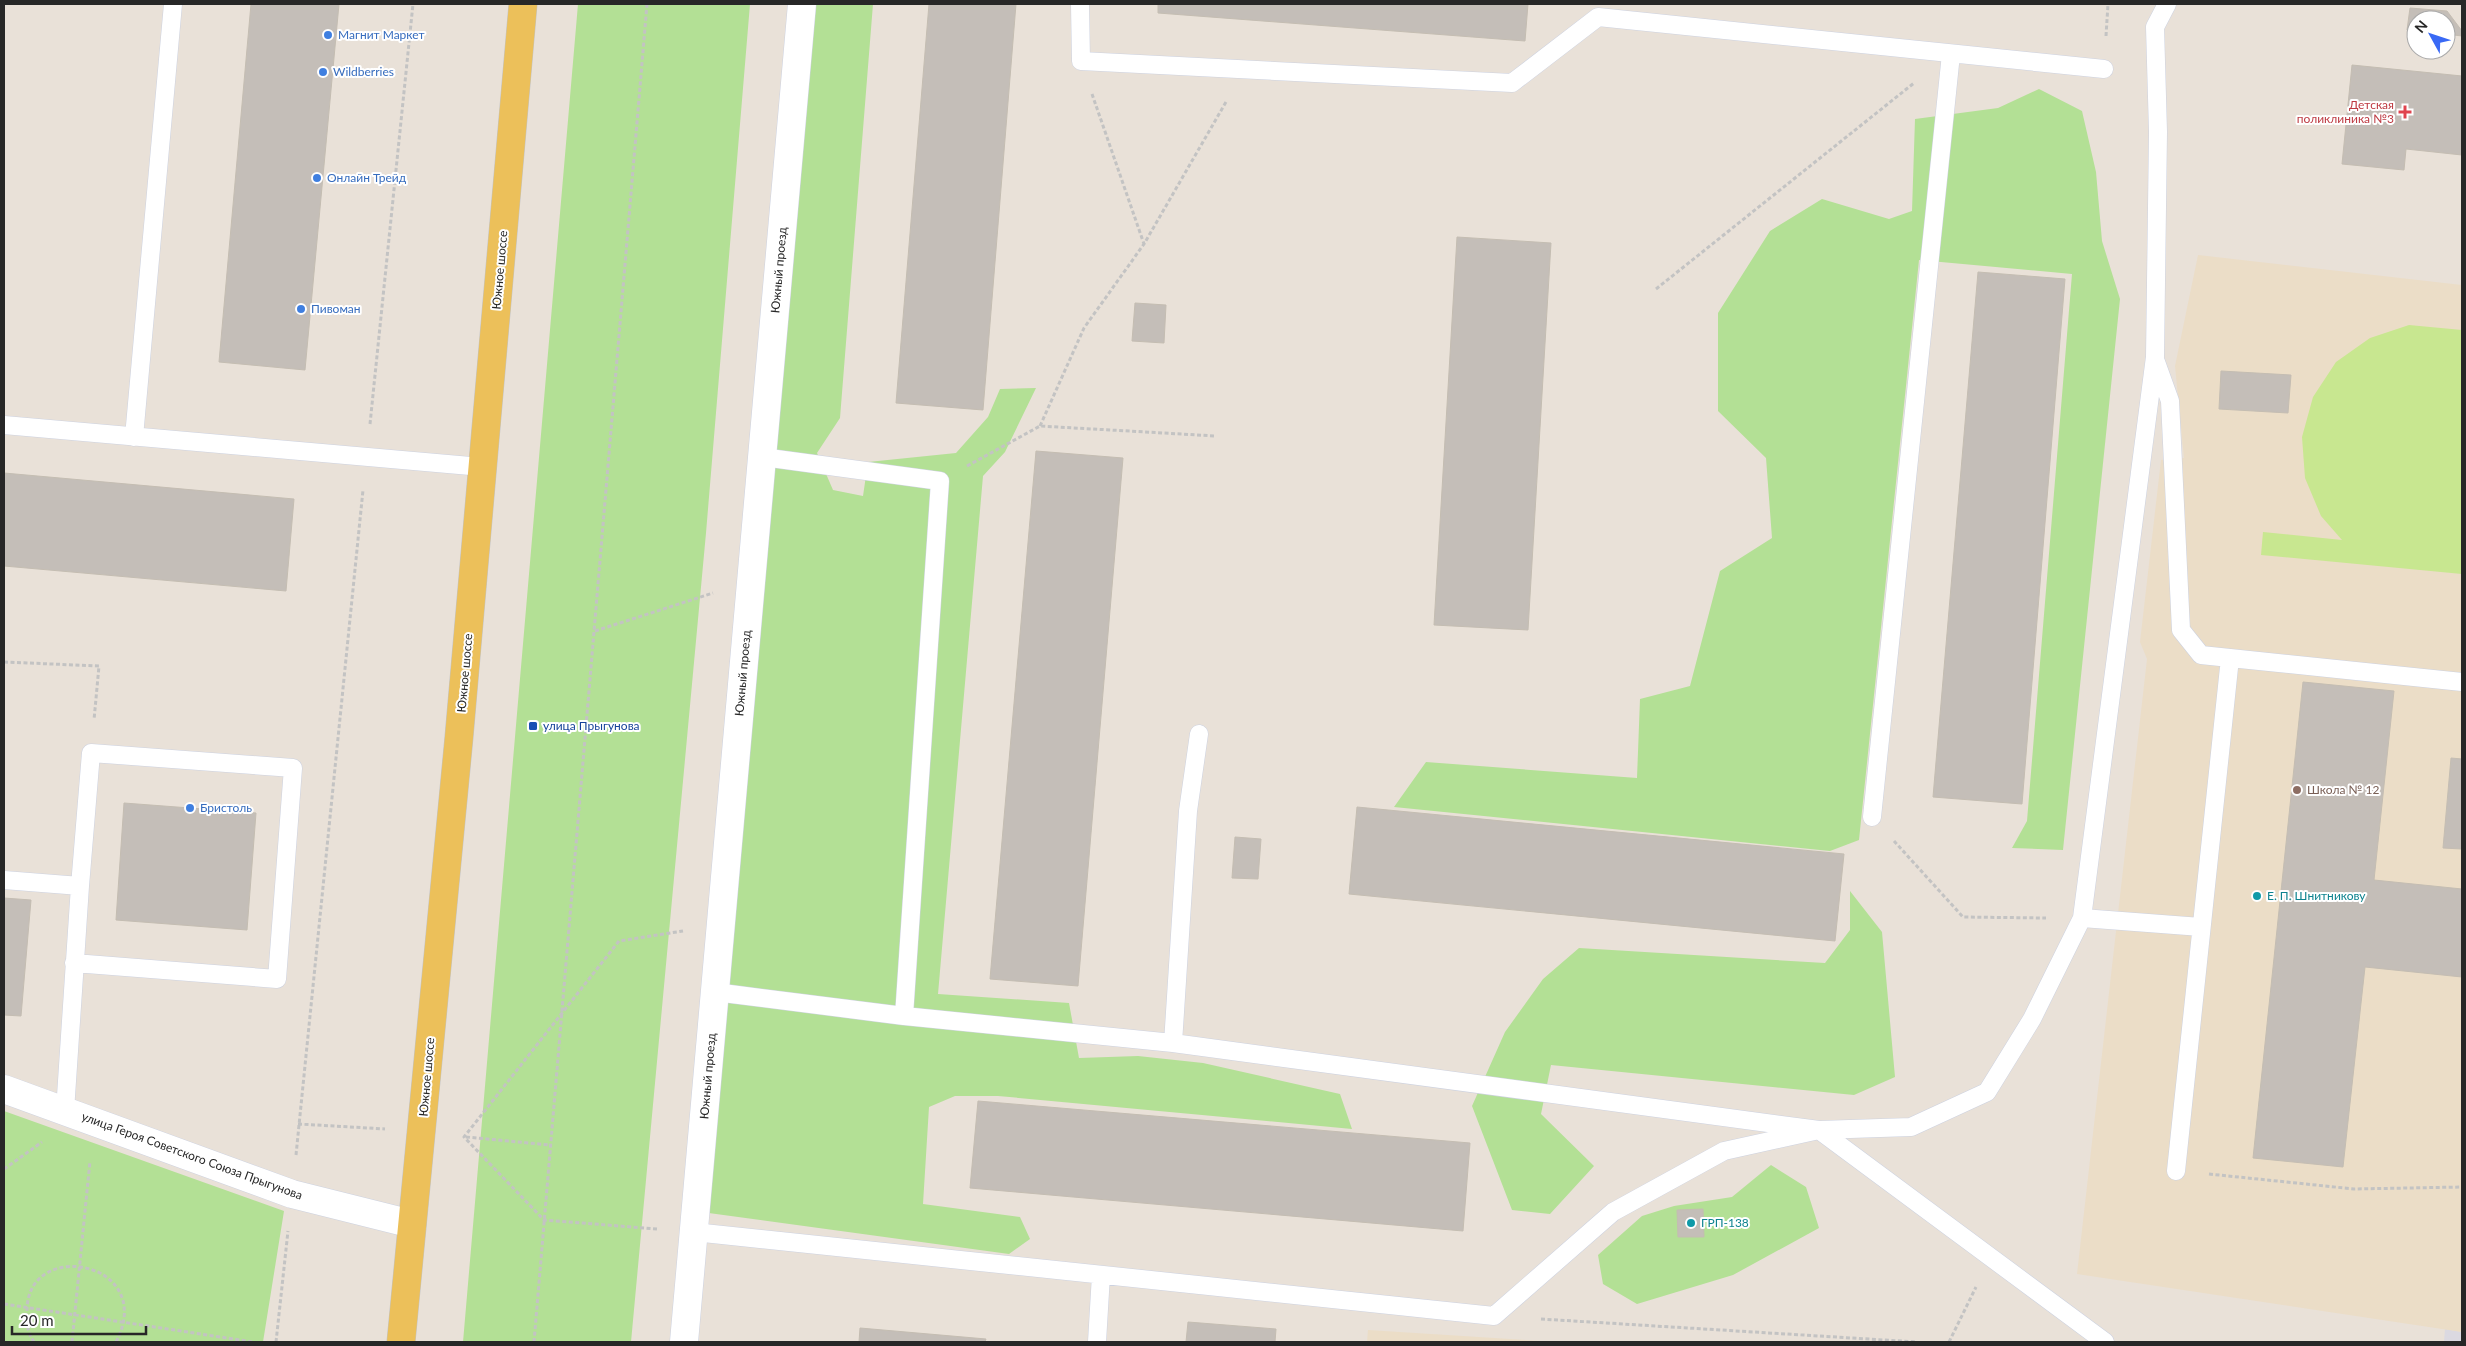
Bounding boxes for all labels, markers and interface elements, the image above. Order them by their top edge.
north arrow [2406,10,2456,60]
text: N [2411,17,2431,36]
place label: Магнит Маркет [338,27,425,42]
marker: Магнит Маркет [322,29,334,41]
place label: Wildberries [333,64,394,79]
marker: Wildberries [317,66,329,78]
place label: Детская поликлиника №3 [2297,97,2394,126]
marker: Детская поликлиника №3 [2398,105,2412,119]
place label: Онлайн Трейд [327,170,407,185]
marker: Онлайн Трейд [311,172,323,184]
street label: Южный проезд [767,226,790,314]
street label: Южное шоссе [489,230,510,310]
place label: Пивоман [311,301,361,316]
marker: Пивоман [295,303,307,315]
street label: Южный проезд [731,629,754,717]
street label: Южное шоссе [454,633,475,713]
place label: улица Прыгунова [543,718,640,733]
marker: улица Прыгунова [527,720,539,732]
place label: Школа № 12 [2307,782,2379,797]
marker: Школа № 12 [2291,784,2303,796]
place label: Бристоль [200,800,252,815]
marker: Бристоль [184,802,196,814]
place label: Е. П. Шнитникову [2267,888,2366,903]
marker: Е. П. Шнитникову [2251,890,2263,902]
street label: Южный проезд [696,1032,719,1120]
street label: Южное шоссе [416,1037,437,1117]
street label: улица Героя Советского Союза Прыгунова [80,1108,305,1203]
place label: ГРП-138 [1701,1215,1749,1230]
marker: ГРП-138 [1685,1217,1697,1229]
scale bar [12,1304,146,1336]
text: 20 m [20,1311,54,1329]

